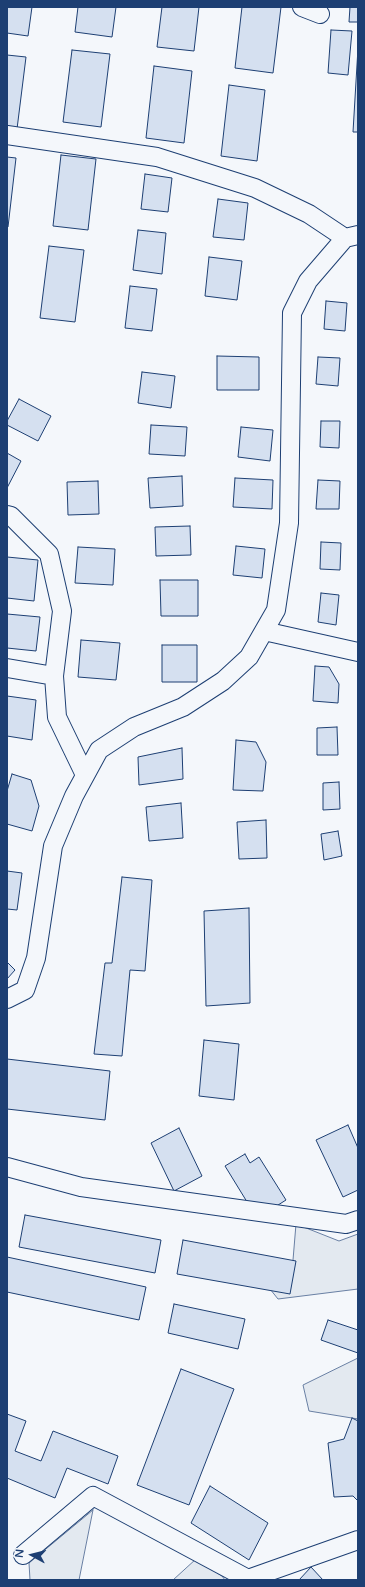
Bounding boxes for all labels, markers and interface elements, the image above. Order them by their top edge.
north arrow [12,1535,52,1575]
text: N [13,1548,27,1559]

